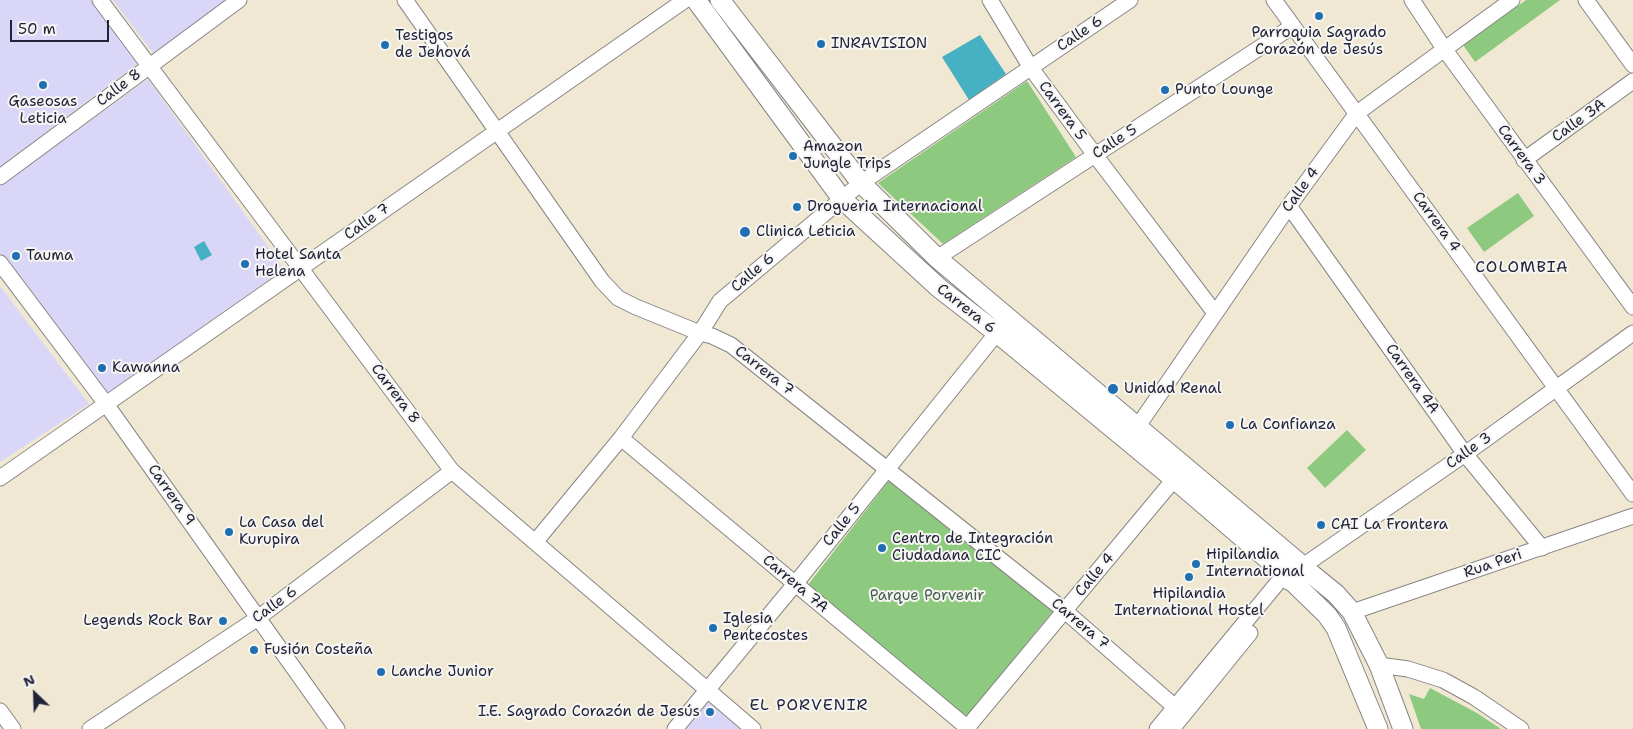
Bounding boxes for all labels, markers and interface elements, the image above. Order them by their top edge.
scale bar [12,10,111,42]
marker: Parroquia Sagrado Corazón de Jesús [1313,10,1325,22]
street label: Calle 6 [1054,12,1106,56]
text: 50 m [18,19,56,39]
place label: Parroquia Sagrado Corazón de Jesús [1252,24,1386,59]
place label: Testigos de Jehová [395,27,470,62]
place label: INRAVISION [831,35,927,53]
marker: INRAVISION [815,38,827,50]
marker: Testigos de Jehová [379,39,391,51]
street label: Calle 8 [93,65,145,111]
street label: Carrera 5 [1034,78,1090,144]
marker: Gaseosas Leticia [37,79,49,91]
place label: Punto Lounge [1175,81,1274,99]
marker: Punto Lounge [1159,84,1171,96]
place label: Gaseosas Leticia [8,93,78,128]
street label: Calle 3A [1549,96,1609,146]
street label: Calle 5 [1089,121,1141,163]
street label: Carrera 3 [1493,121,1549,189]
place label: Amazon Jungle Trips [803,138,891,173]
marker: Amazon Jungle Trips [787,150,799,162]
street label: Calle 4 [1279,164,1323,216]
street label: Carrera 4 [1408,188,1464,256]
place label: Drogueria Internacional [807,198,982,216]
street label: Calle 7 [341,200,393,244]
marker: Drogueria Internacional [791,201,803,213]
place label: Clinica Leticia [756,223,855,241]
marker: Clinica Leticia [738,225,752,239]
place label: Hotel Santa Helena [255,246,341,281]
place label: Tauma [26,247,73,265]
marker: Tauma [10,250,22,262]
street label: Calle 6 [728,250,778,296]
marker: Hotel Santa Helena [239,258,251,270]
district label: COLOMBIA [1474,258,1570,278]
street label: Carrera 6 [933,280,999,338]
street label: Carrera 4A [1381,341,1443,417]
street label: Carrera 7 [731,342,797,400]
place label: Kawanna [112,359,180,377]
street label: Carrera 8 [367,361,423,427]
marker: Kawanna [96,362,108,374]
place label: Unidad Renal [1124,380,1222,398]
marker: Unidad Renal [1106,382,1120,396]
place label: La Confianza [1240,416,1336,434]
marker: La Confianza [1224,419,1236,431]
street label: Calle 3 [1443,429,1495,473]
street label: Carrera 9 [143,461,199,529]
street label: Calle 5 [819,500,865,550]
place label: La Casa del Kurupira [239,514,324,549]
place label: CAI La Frontera [1331,516,1448,534]
marker: CAI La Frontera [1315,519,1327,531]
marker: La Casa del Kurupira [223,526,235,538]
place label: Centro de Integración Ciudadana CIC [892,530,1053,565]
marker: Centro de Integración Ciudadana CIC [876,542,888,554]
place label: Hipilandia International [1206,546,1304,581]
street label: Rua Peri [1462,546,1524,582]
street label: Calle 4 [1072,550,1118,600]
street label: Carrera 7A [758,551,832,617]
marker: Hipilandia International [1190,558,1202,570]
marker: Hipilandia International Hostel [1183,571,1195,583]
street label: Calle 6 [249,583,301,627]
place label: Hipilandia International Hostel [1114,585,1264,620]
park label: Parque Porvenir [870,587,984,605]
street label: Carrera 7 [1047,595,1113,653]
place label: Iglesia Pentecostes [723,610,808,645]
place label: Legends Rock Bar [83,612,213,630]
marker: Legends Rock Bar [217,615,229,627]
marker: Iglesia Pentecostes [707,622,719,634]
place label: Fusión Costeña [264,641,373,659]
marker: Fusión Costeña [248,644,260,656]
place label: Lanche Junior [391,663,494,681]
marker: Lanche Junior [375,666,387,678]
north arrow [10,669,60,719]
text: N [20,670,38,691]
district label: EL PORVENIR [748,696,870,716]
place label: I.E. Sagrado Corazón de Jesús [478,703,700,721]
marker: I.E. Sagrado Corazón de Jesús [704,706,716,718]

